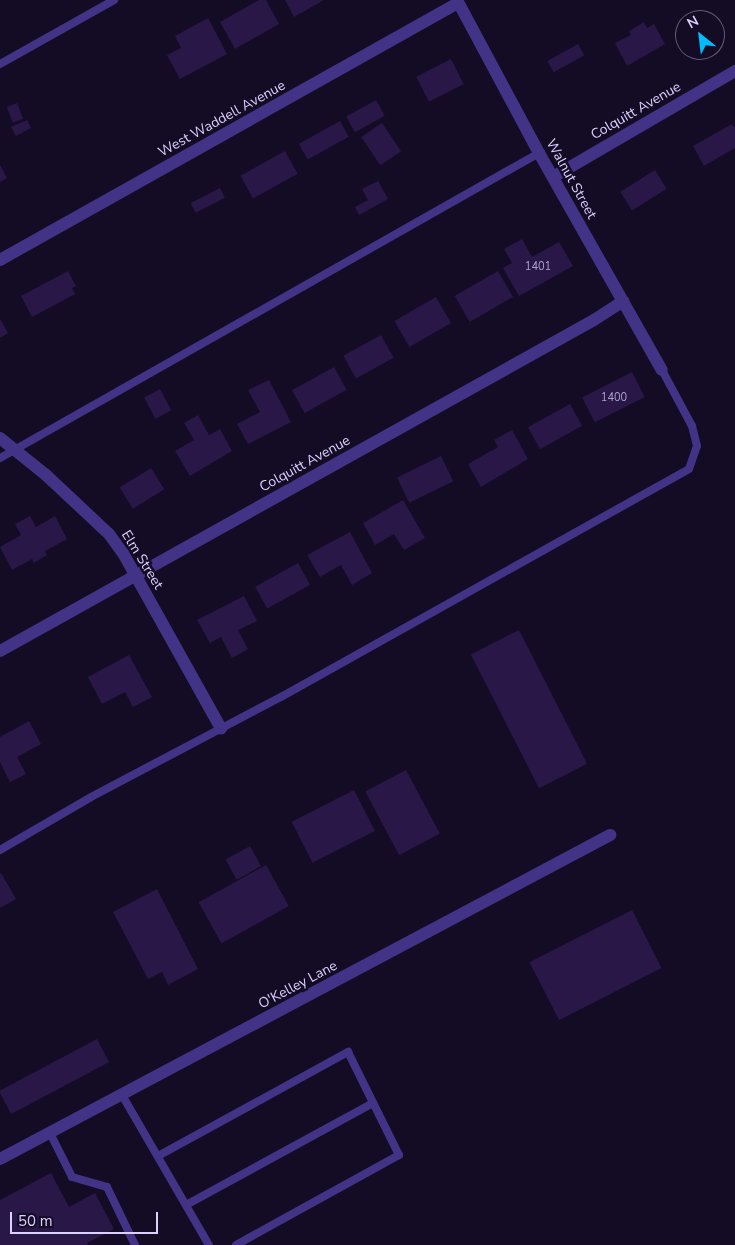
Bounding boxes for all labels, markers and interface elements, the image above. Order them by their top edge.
north arrow [675,10,725,60]
text: N [684,11,702,33]
street label: West Waddell Avenue [156,77,288,161]
street label: Colquitt Avenue [588,78,684,144]
street label: Walnut Street [542,136,600,222]
house number: 1401 [525,260,551,274]
house number: 1400 [601,391,627,405]
street label: Colquitt Avenue [257,432,353,496]
street label: Elm Street [117,528,167,592]
street label: O'Kelley Lane [256,957,340,1013]
scale bar [12,1202,160,1234]
text: 50 m [18,1211,53,1231]

